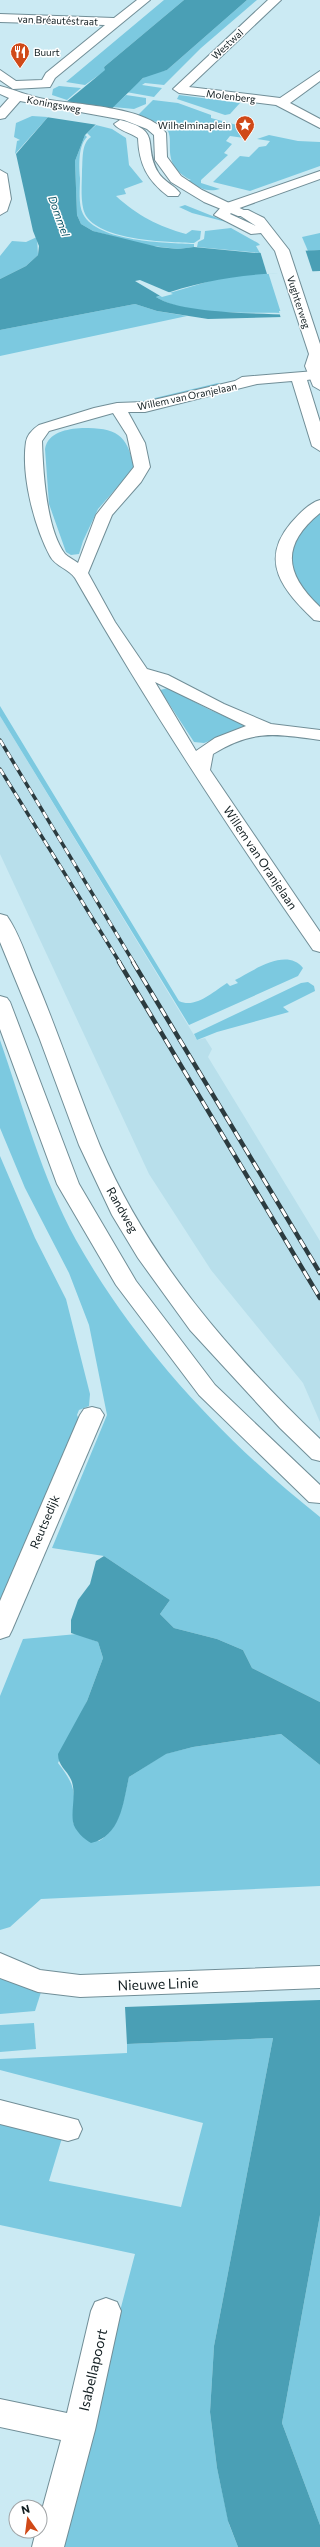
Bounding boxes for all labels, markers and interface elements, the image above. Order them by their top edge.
street label: van Bréautéstraat [17,13,99,27]
street label: Westwal [209,26,245,62]
restaurant icon: Buurt [9,41,31,69]
place label: Buurt [34,46,60,58]
street label: Molenberg [206,87,257,105]
street label: Koningsweg [26,93,83,115]
place icon: Wilhelminaplein [234,114,256,142]
place label: Wilhelminaplein [158,119,231,131]
water label: Dommel [46,194,73,238]
street label: Vughterweg [285,274,313,331]
street label: Willem van Oranjelaan [136,380,238,412]
street label: Willem van Oranjelaan [221,803,301,912]
street label: Randweg [104,1184,142,1235]
street label: Reutsedijk [27,1492,62,1551]
street label: Nieuwe Linie [117,1974,199,1993]
street label: Isabellapoort [75,2327,110,2413]
north arrow [8,2499,48,2539]
text: N [20,2502,31,2516]

